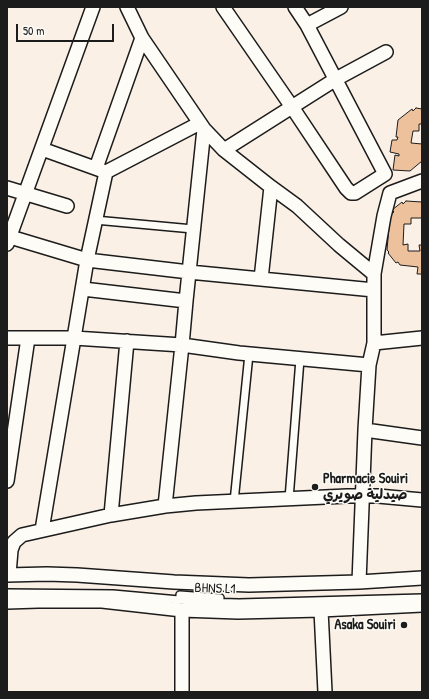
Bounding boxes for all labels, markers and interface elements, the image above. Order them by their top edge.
scale bar [18,16,116,42]
text: 50 m [23,22,44,39]
place label: Pharmacie Souiri صيدلية صويري [323,471,408,504]
marker: Pharmacie Souiri صيدلية صويري [310,482,320,492]
street label: BHNS L1 [194,580,236,598]
place label: Asaka Souiri [334,617,396,633]
marker: Asaka Souiri [399,620,409,630]

